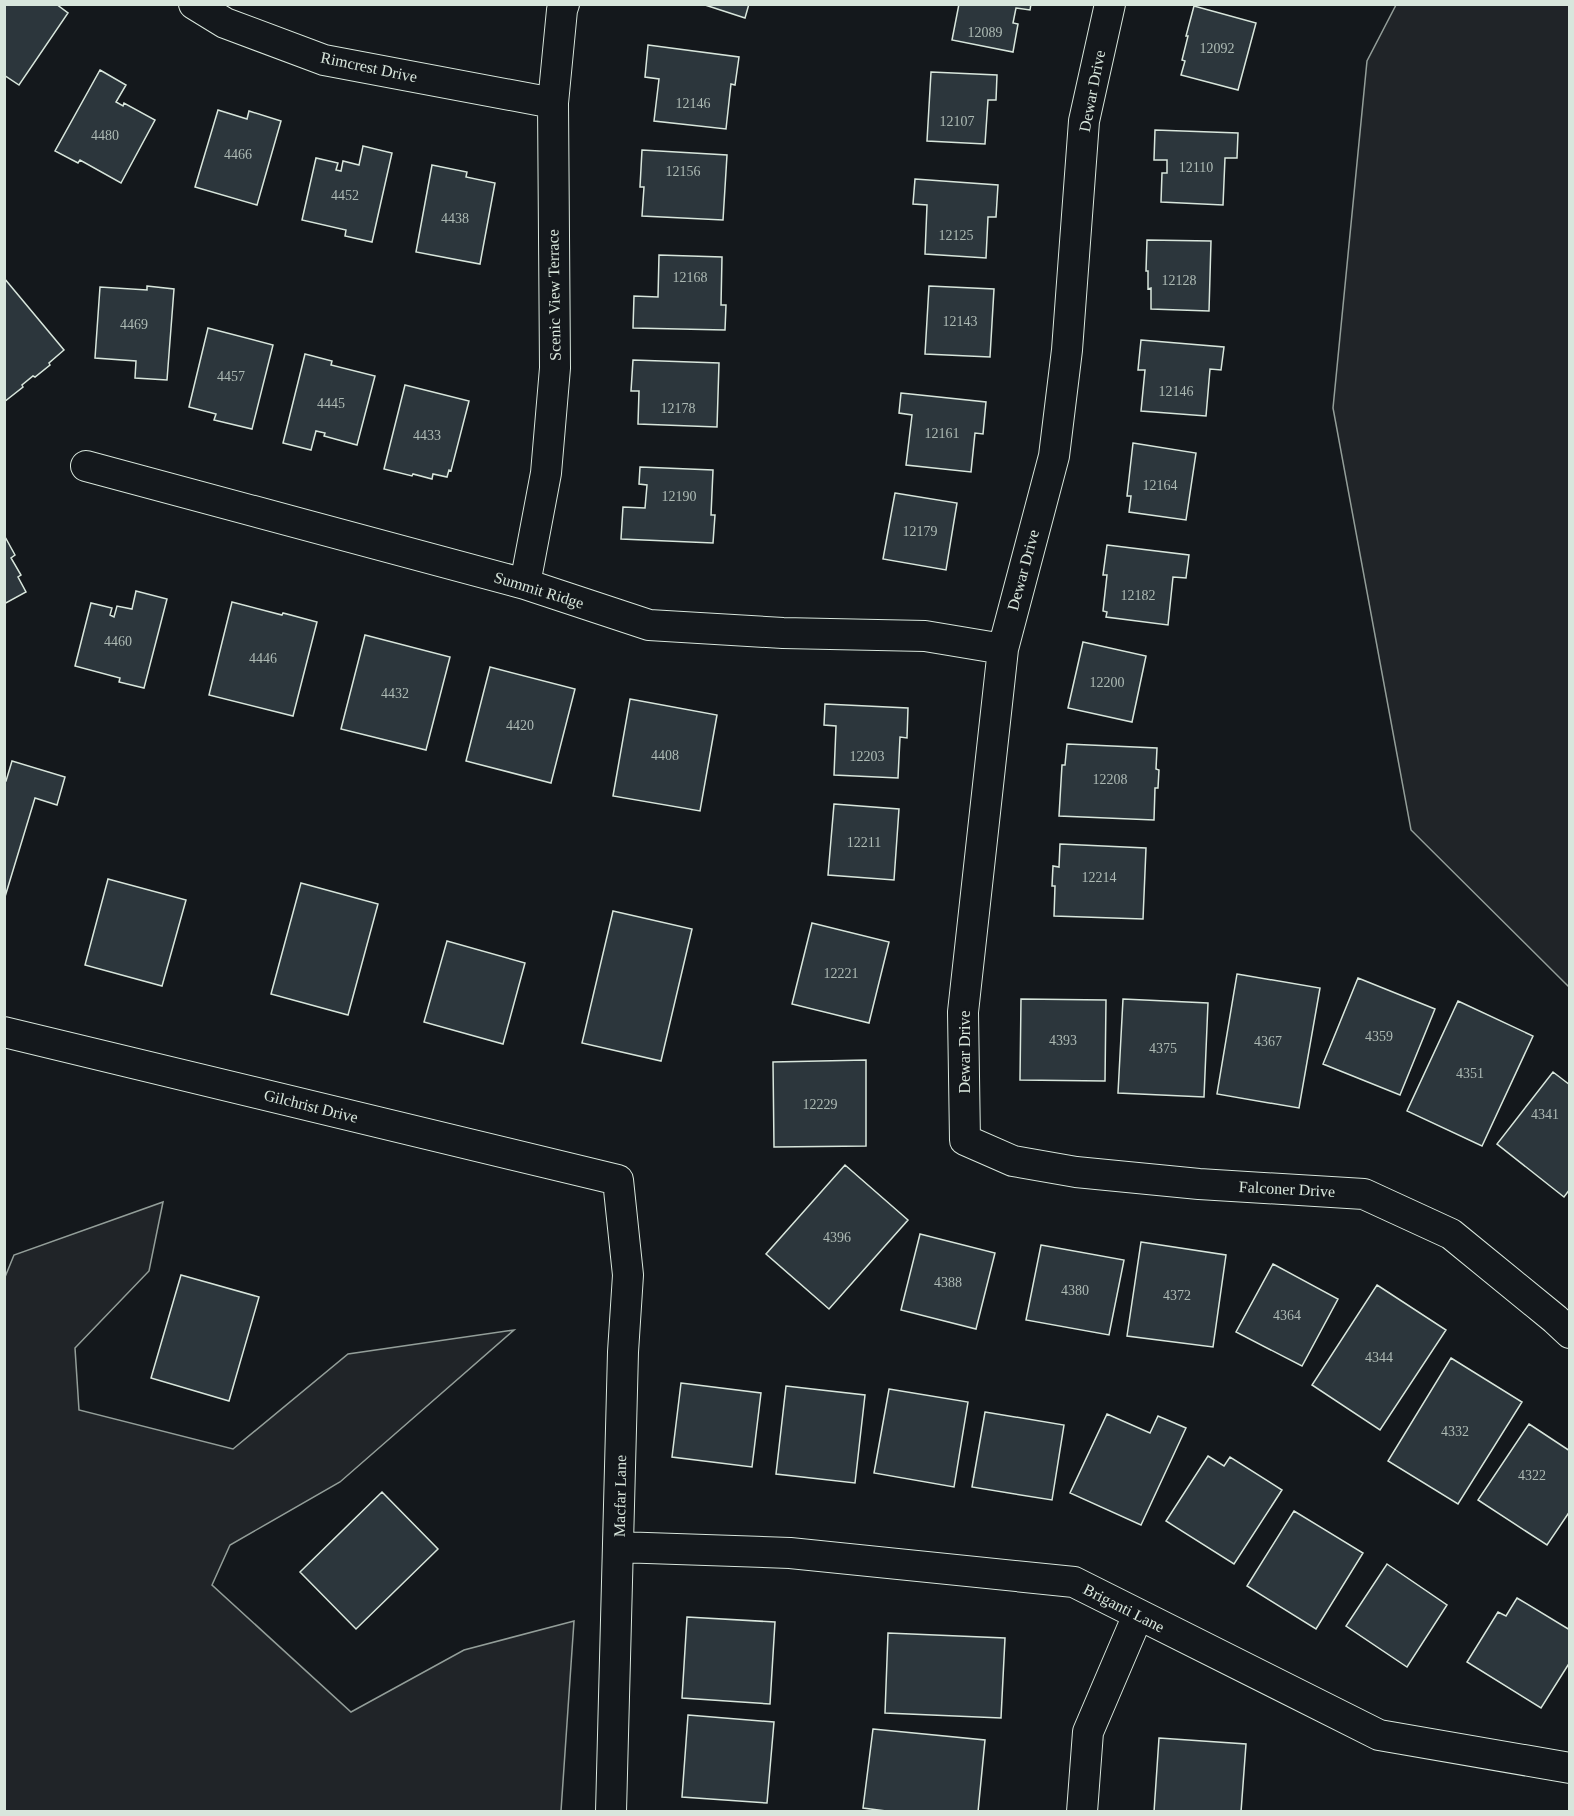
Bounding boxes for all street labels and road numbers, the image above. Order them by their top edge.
street label: Rimcrest Drive [319,48,419,86]
street label: Dewar Drive [1076,49,1108,133]
street label: Scenic View Terrace [544,229,564,361]
street label: Dewar Drive [1004,528,1042,612]
street label: Summit Ridge [492,568,586,613]
street label: Dewar Drive [956,1010,973,1094]
street label: Gilchrist Drive [262,1086,360,1126]
street label: Falconer Drive [1238,1178,1336,1200]
street label: Macfar Lane [611,1455,629,1537]
street label: Briganti Lane [1080,1580,1167,1637]

